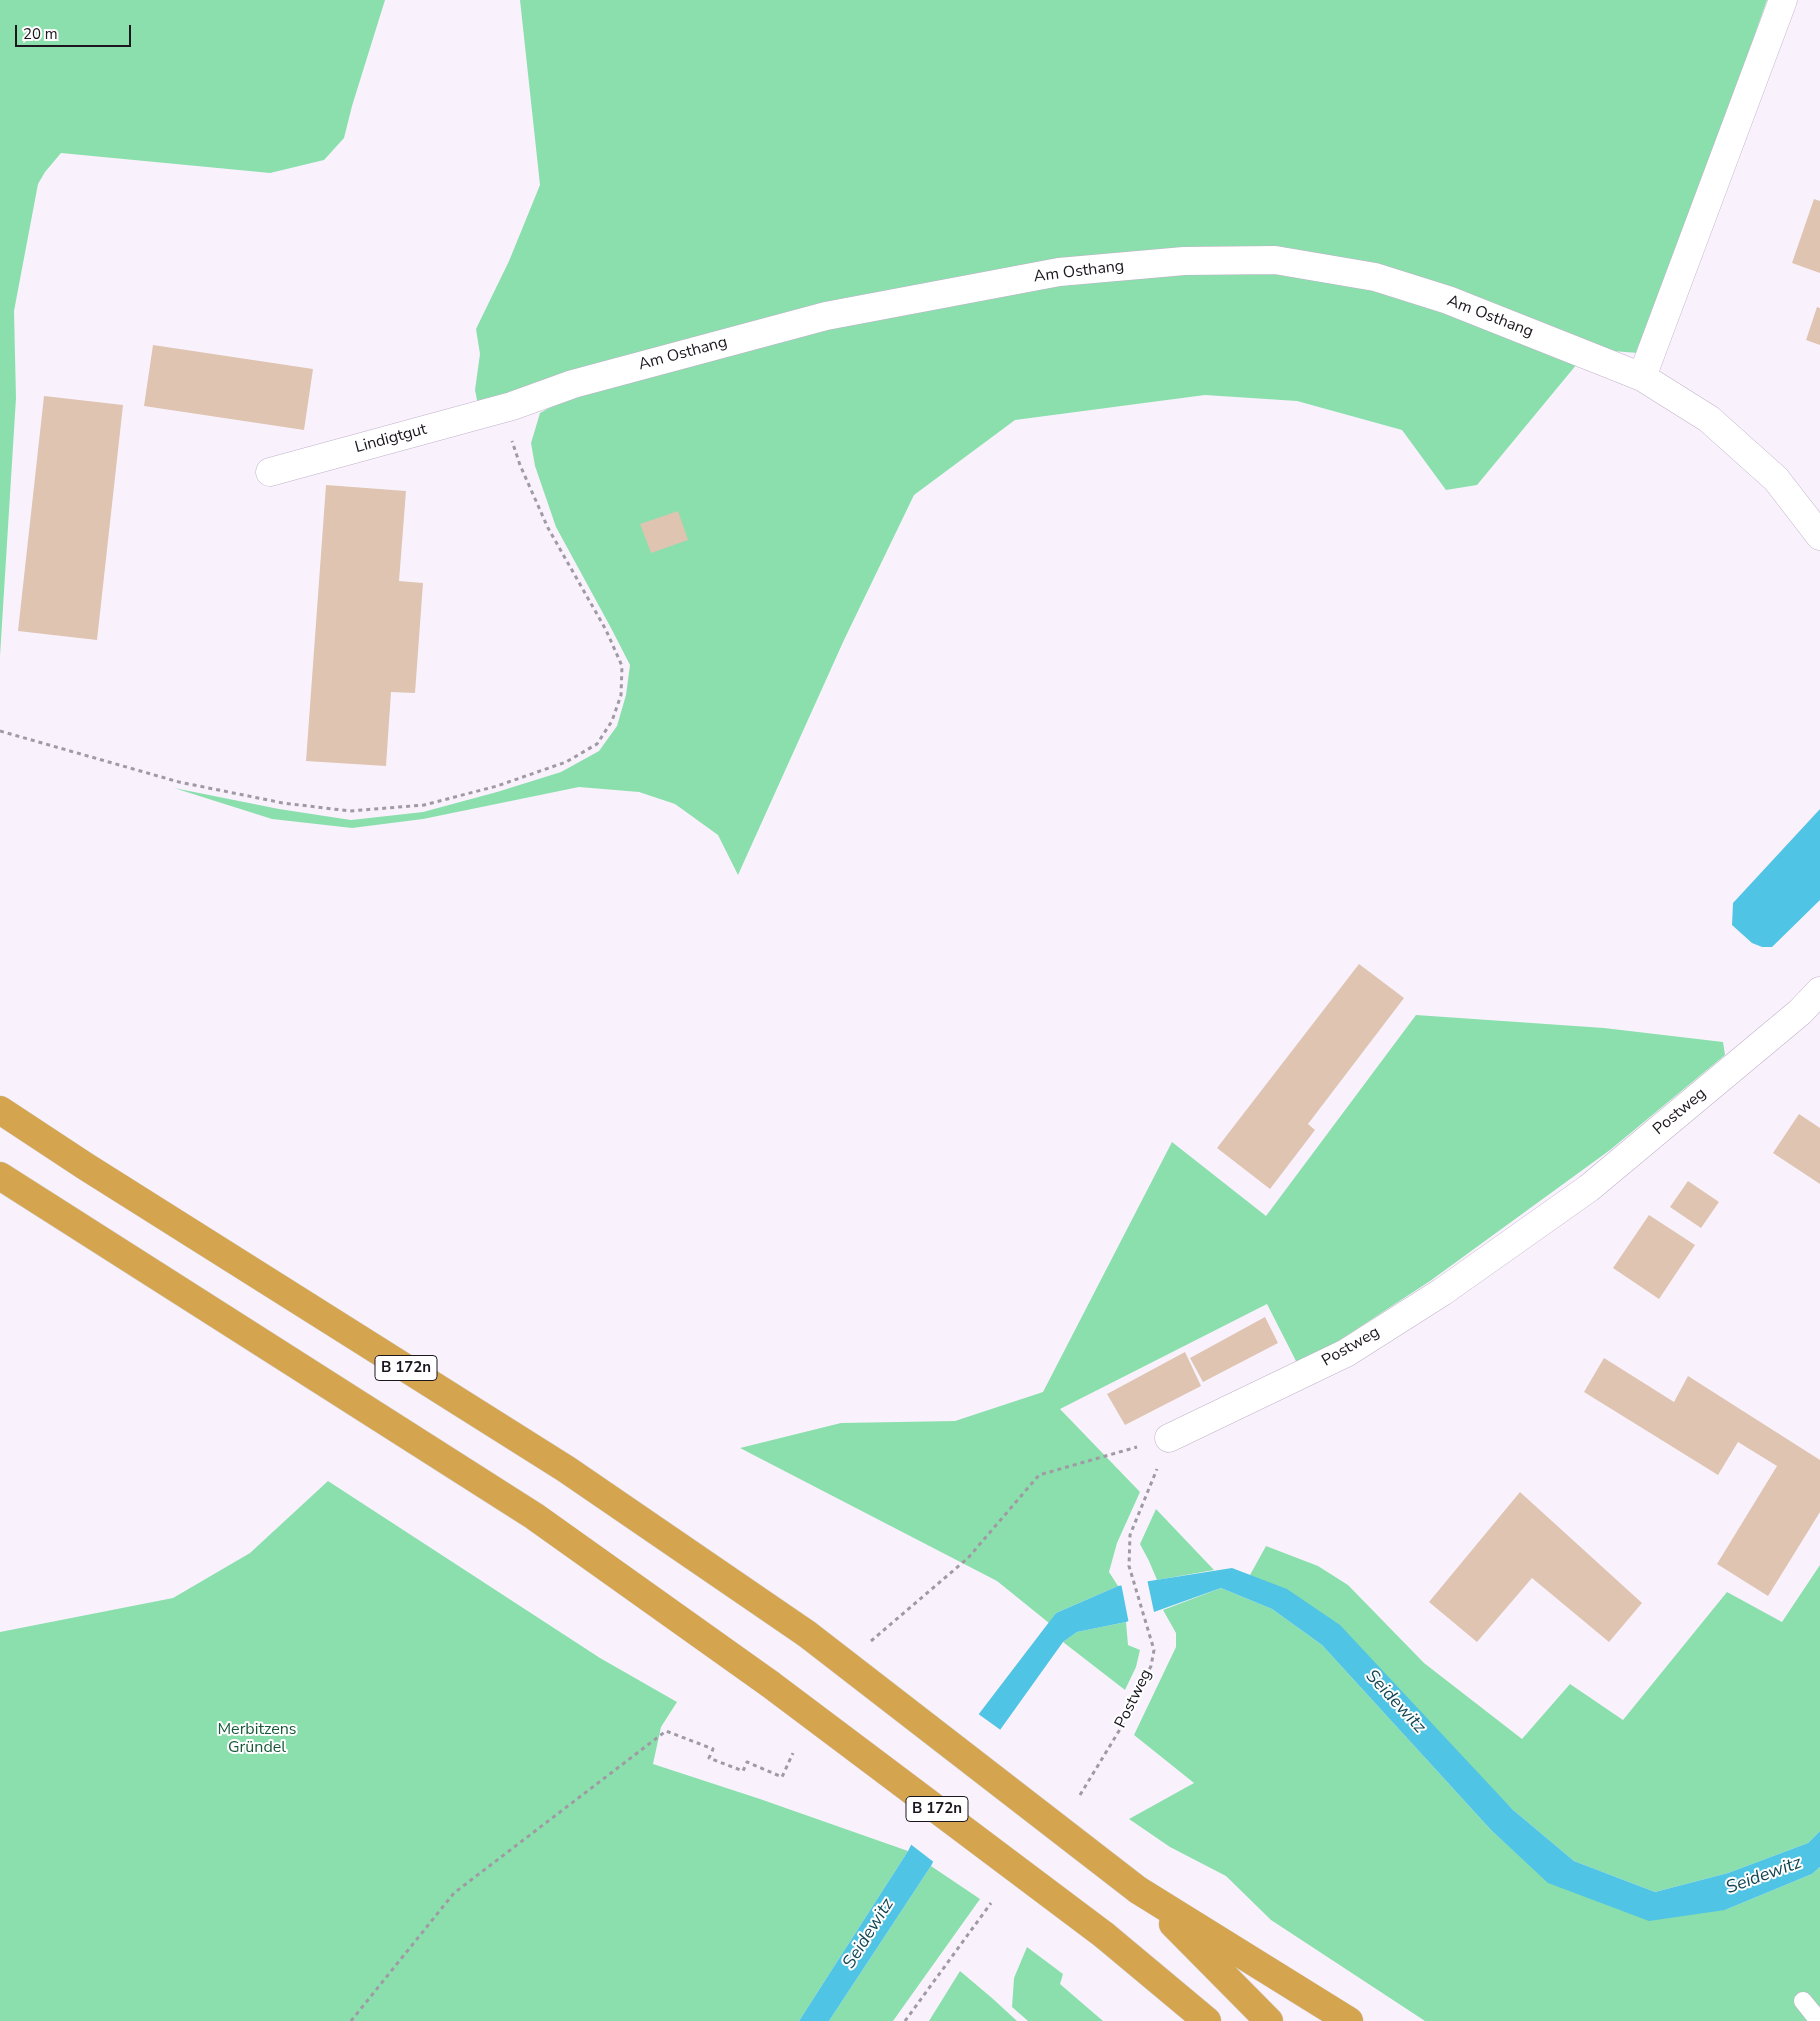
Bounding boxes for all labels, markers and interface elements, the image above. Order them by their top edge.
scale bar [18,15,134,47]
text: 20 m [23,24,58,44]
street label: Am Osthang [1033,257,1125,287]
street label: Am Osthang [1444,292,1536,342]
street label: Am Osthang [637,333,729,375]
street label: Lindigtgut [353,420,429,458]
street label: Postweg [1650,1084,1710,1140]
street label: Postweg [1319,1323,1383,1371]
road number: B 172n [375,1356,437,1380]
street label: Postweg [1112,1666,1156,1732]
water label: Seidewitz [1360,1666,1430,1738]
park label: Merbitzens Gründel [217,1720,297,1758]
road number: B 172n [906,1796,968,1822]
water label: Seidewitz [1723,1852,1805,1900]
water label: Seidewitz [839,1895,899,1973]

